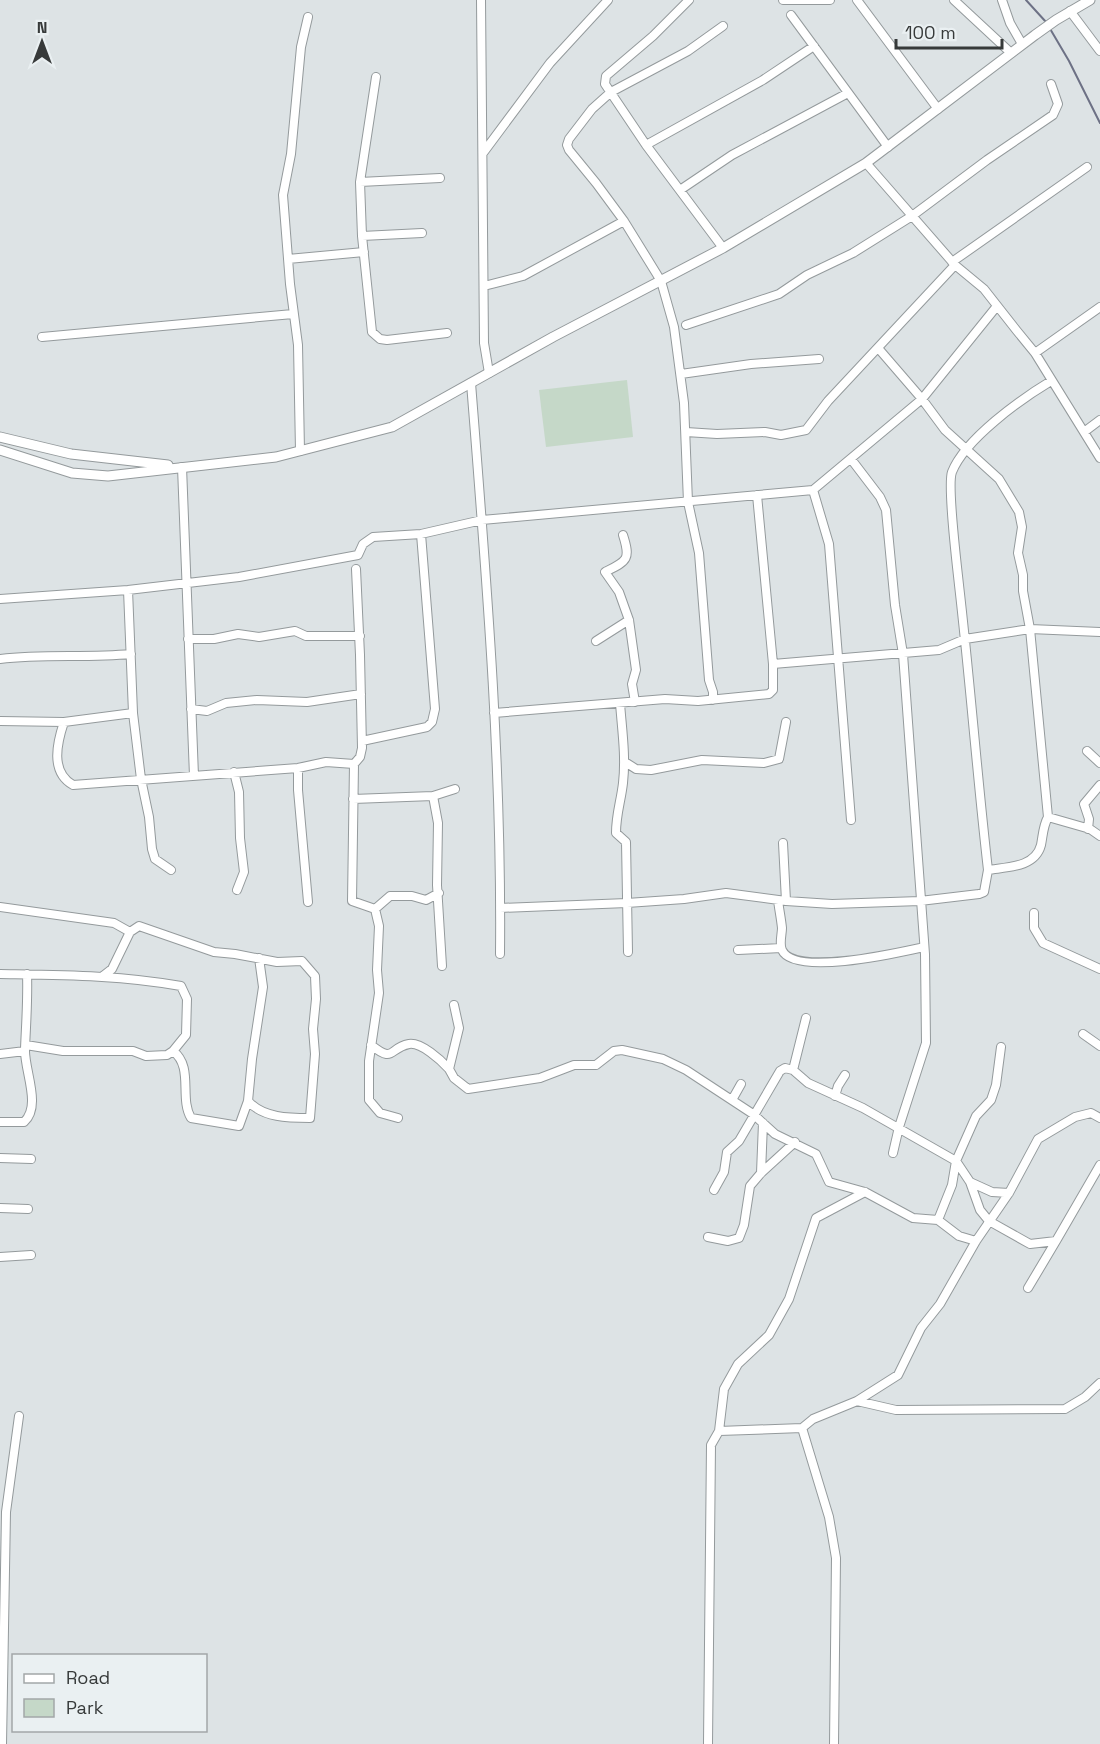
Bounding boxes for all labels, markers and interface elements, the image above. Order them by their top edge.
north arrow [12,12,72,72]
scale bar [896,12,1002,50]
text: N [37,17,47,38]
text: 100 m [905,21,956,44]
legend [12,1654,207,1732]
text: Road [66,1666,110,1689]
text: Park [66,1696,104,1719]

